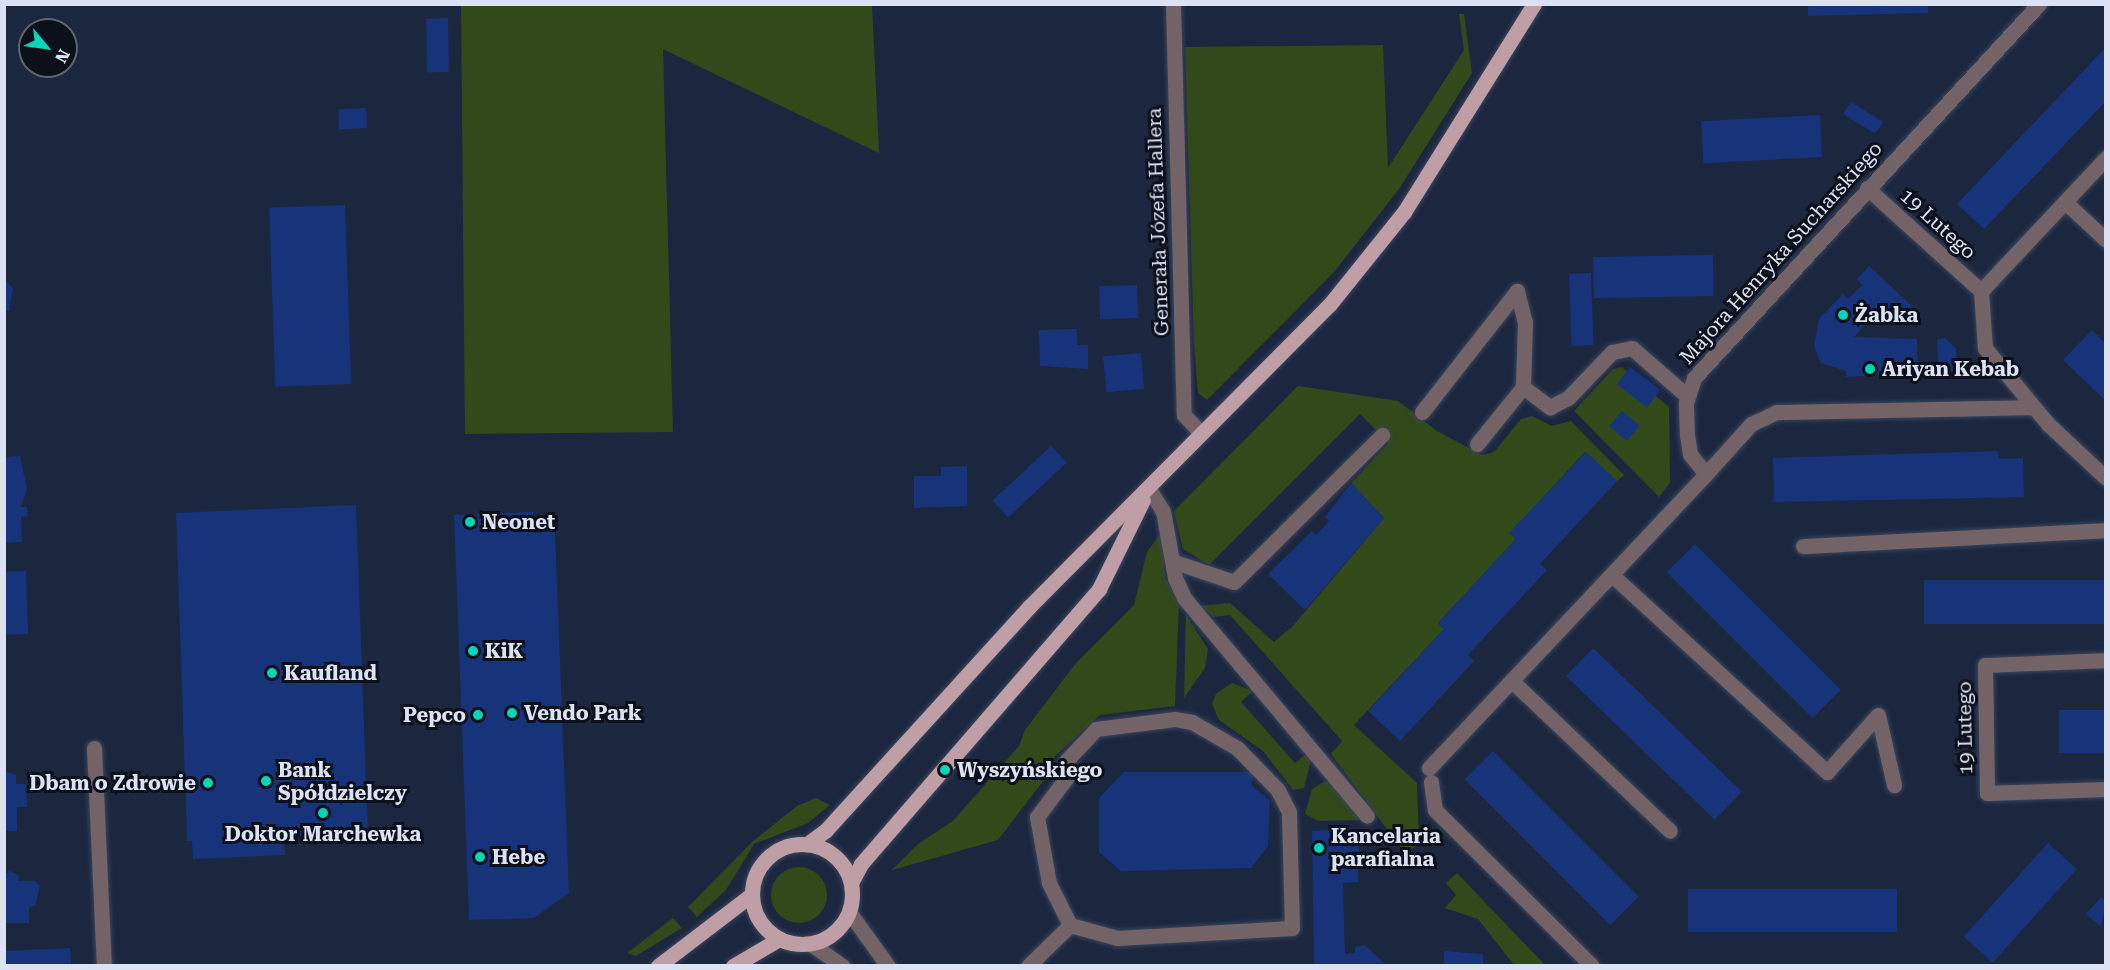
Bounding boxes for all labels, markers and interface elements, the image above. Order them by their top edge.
north arrow [18,18,78,78]
text: N [51,46,74,66]
street label: Generała Józefa Hallera [1142,107,1174,337]
street label: Majora Henryka Sucharskiego [1675,137,1887,369]
street label: 19 Lutego [1895,184,1981,264]
place label: Żabka [1855,303,1918,327]
marker: Żabka [1836,308,1850,322]
place label: Ariyan Kebab [1882,357,2019,381]
marker: Ariyan Kebab [1863,362,1877,376]
place label: Neonet [482,510,555,534]
marker: Neonet [463,515,477,529]
place label: KiK [485,639,523,663]
marker: KiK [466,644,480,658]
place label: Kaufland [284,661,377,685]
marker: Kaufland [265,666,279,680]
street label: 19 Lutego [1952,681,1978,775]
place label: Vendo Park [524,701,642,725]
place label: Pepco [403,703,466,727]
marker: Vendo Park [505,706,519,720]
marker: Pepco [471,708,485,722]
place label: Bank Spółdzielczy [278,758,407,805]
place label: Wyszyńskiego [957,758,1102,782]
marker: Wyszyńskiego [938,763,952,777]
place label: Dbam o Zdrowie [29,771,196,795]
marker: Bank Spółdzielczy [259,774,273,788]
marker: Dbam o Zdrowie [201,776,215,790]
marker: Doktor Marchewka [316,806,330,820]
place label: Doktor Marchewka [225,822,421,846]
place label: Kancelaria parafialna [1331,825,1441,872]
marker: Kancelaria parafialna [1312,841,1326,855]
place label: Hebe [492,845,545,869]
marker: Hebe [473,850,487,864]

